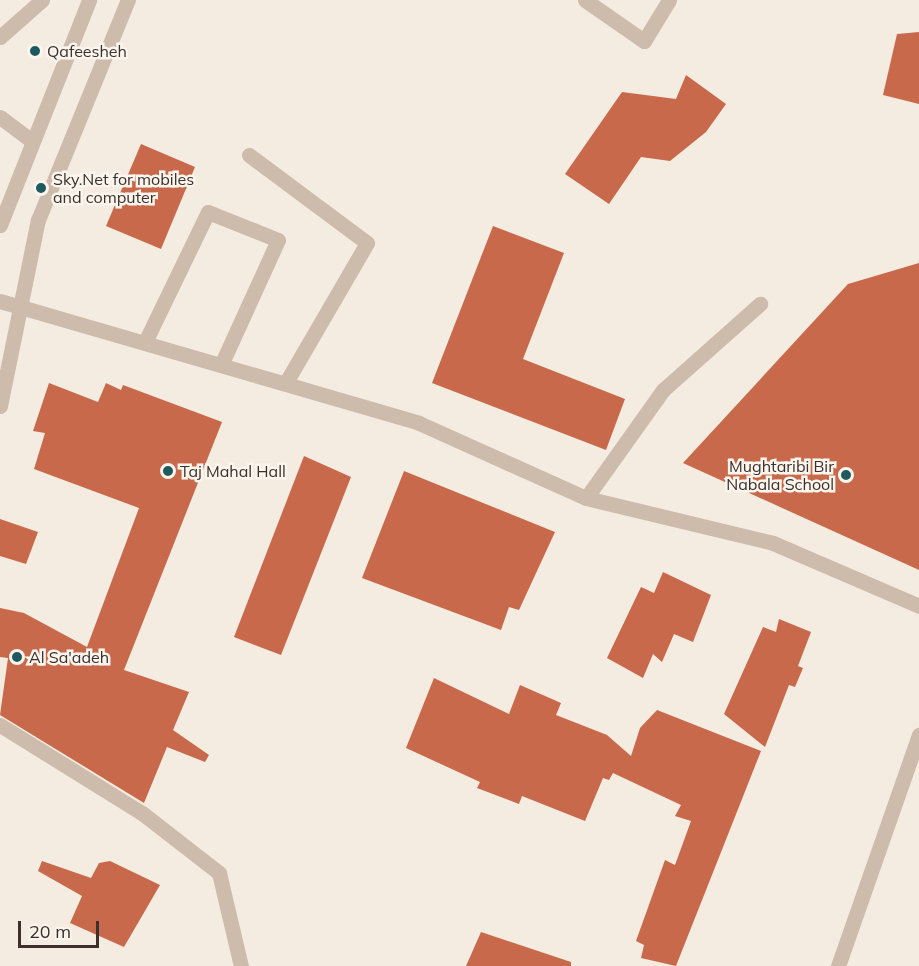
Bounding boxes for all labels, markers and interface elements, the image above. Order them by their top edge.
place label: Qafeesheh [47,41,127,61]
marker: Qafeesheh [28,44,42,58]
place label: Sky.Net for mobiles and computer [53,169,194,207]
marker: Sky.Net for mobiles and computer [34,181,48,195]
place label: Mughtaribi Bir Nabala School [726,456,834,494]
place label: Taj Mahal Hall [180,461,286,481]
marker: Taj Mahal Hall [161,464,175,478]
marker: Mughtaribi Bir Nabala School [839,468,853,482]
place label: Al Sa'adeh [29,647,109,667]
marker: Al Sa'adeh [10,650,24,664]
scale bar [21,909,102,947]
text: 20 m [29,920,71,943]

